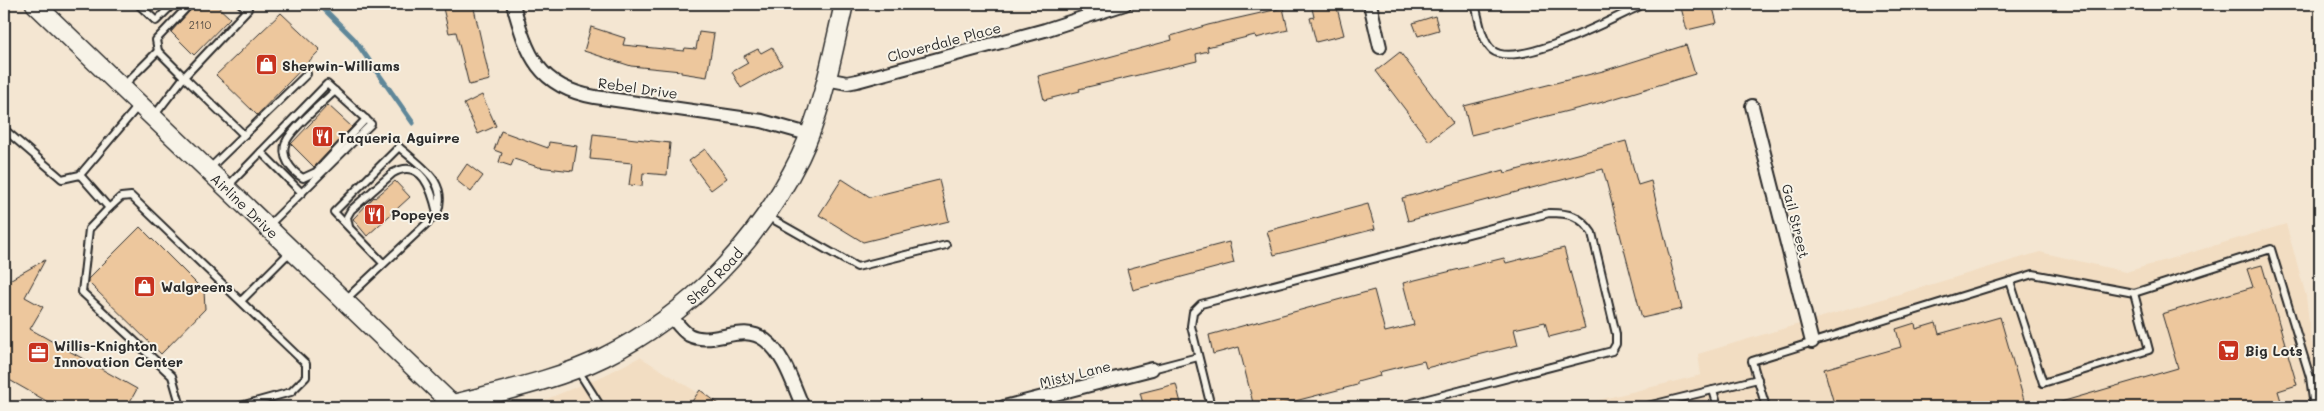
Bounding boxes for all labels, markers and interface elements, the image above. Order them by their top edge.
house number: 2110 [189,17,212,32]
street label: Cloverdale Place [885,18,1003,66]
shop icon: Sherwin-Williams [254,53,278,77]
place label: Sherwin-Williams [282,56,400,75]
street label: Rebel Drive [597,73,679,103]
restaurant icon: Taqueria Aguirre [310,125,334,149]
place label: Taqueria Aguirre [338,128,460,147]
street label: Airline Drive [207,169,283,242]
street label: Gail Street [1778,182,1814,260]
restaurant icon: Popeyes [363,202,387,226]
place label: Popeyes [391,205,449,224]
street label: Shed Road [682,243,747,308]
shop icon: Walgreens [133,274,157,298]
place label: Walgreens [161,277,233,296]
place label: Willis-Knighton Innovation Center [54,336,183,371]
supermarket icon: Big Lots [2217,338,2241,362]
office icon: Willis-Knighton Innovation Center [26,341,50,365]
place label: Big Lots [2245,341,2302,360]
street label: Misty Lane [1037,356,1113,392]

